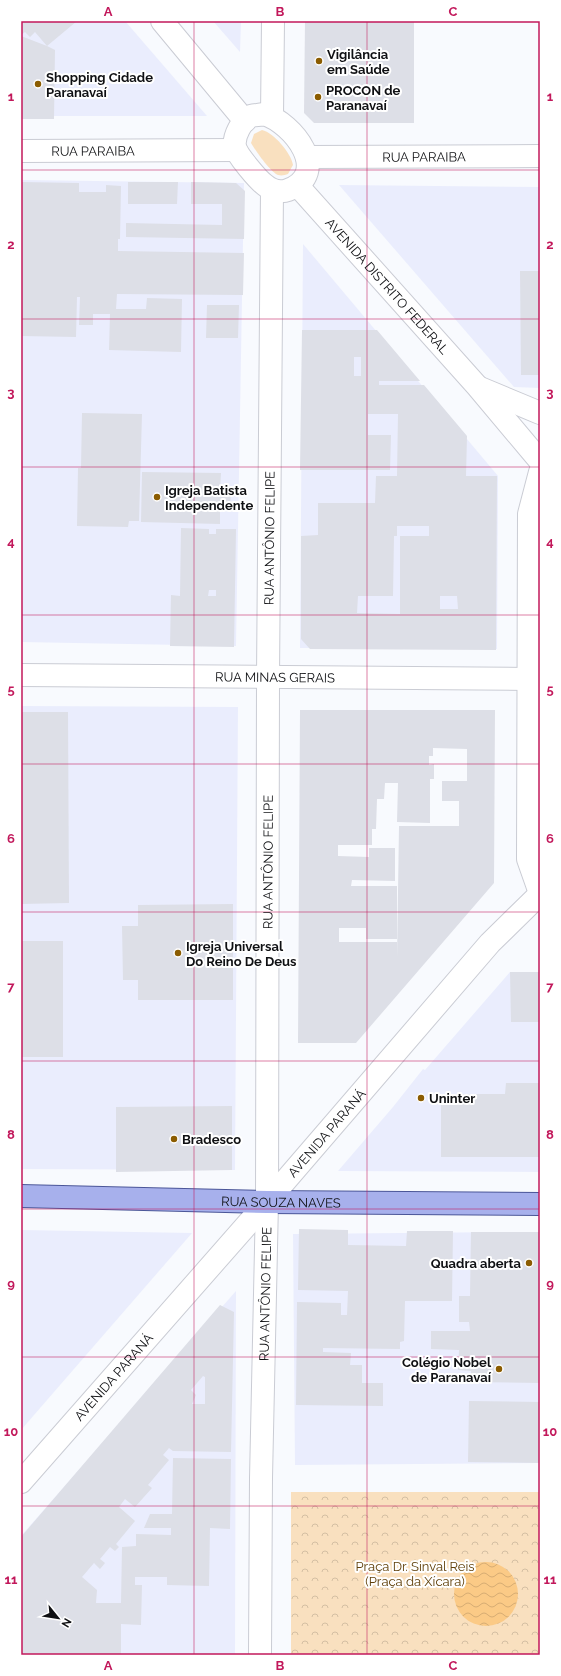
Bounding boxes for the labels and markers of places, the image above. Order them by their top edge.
place label: Vigilância em Saúde [327,47,390,77]
marker: Vigilância em Saúde [314,56,324,66]
place label: Shopping Cidade Paranavaí [46,70,153,100]
marker: Shopping Cidade Paranavaí [33,79,43,89]
place label: PROCON de Paranavaí [326,83,401,113]
marker: PROCON de Paranavaí [313,92,323,102]
place label: Igreja Batista Independente [165,483,254,513]
marker: Igreja Batista Independente [152,492,162,502]
place label: Igreja Universal Do Reino De Deus [186,939,297,969]
marker: Igreja Universal Do Reino De Deus [173,948,183,958]
place label: Uninter [429,1091,475,1106]
marker: Uninter [416,1093,426,1103]
place label: Bradesco [182,1132,241,1147]
marker: Bradesco [169,1134,179,1144]
place label: Quadra aberta [431,1256,522,1271]
marker: Quadra aberta [524,1258,534,1268]
place label: Colégio Nobel de Paranavaí [402,1355,492,1385]
marker: Colégio Nobel de Paranavaí [494,1364,504,1374]

